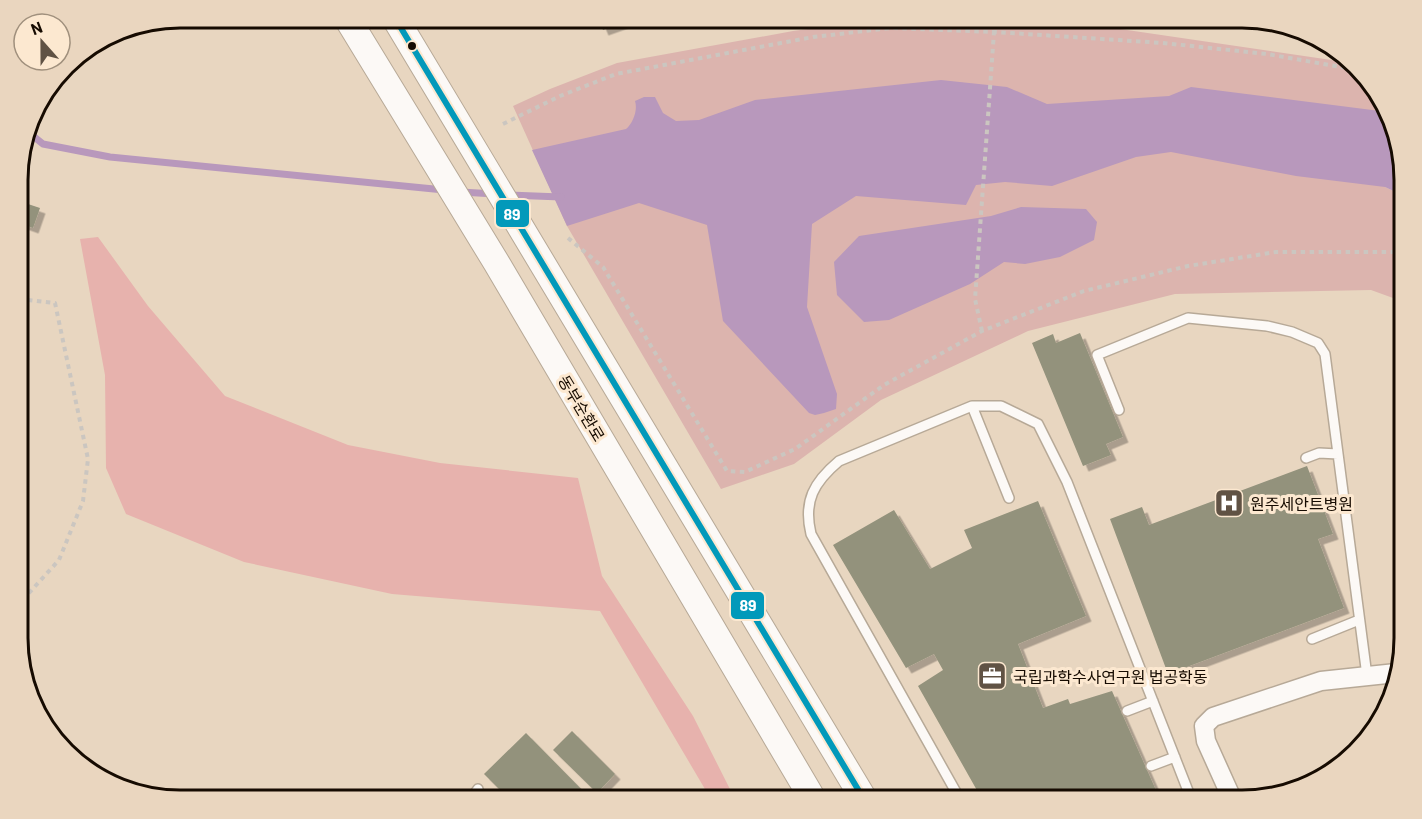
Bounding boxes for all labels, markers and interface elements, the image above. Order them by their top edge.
north arrow [12,12,72,72]
text: N [28,17,45,38]
unlabelled marker [406,40,418,52]
line badge: 89 [495,199,530,228]
text: 89 [503,204,521,223]
street label: 동부순환로 [555,372,609,445]
hospital icon: 원주세안트병원 [1213,487,1245,519]
place label: 원주세안트병원 [1250,494,1353,513]
line badge: 89 [730,591,765,620]
text: 89 [739,595,757,614]
office icon: 국립과학수사연구원 법공학동 [976,660,1008,692]
place label: 국립과학수사연구원 법공학동 [1013,667,1208,686]

